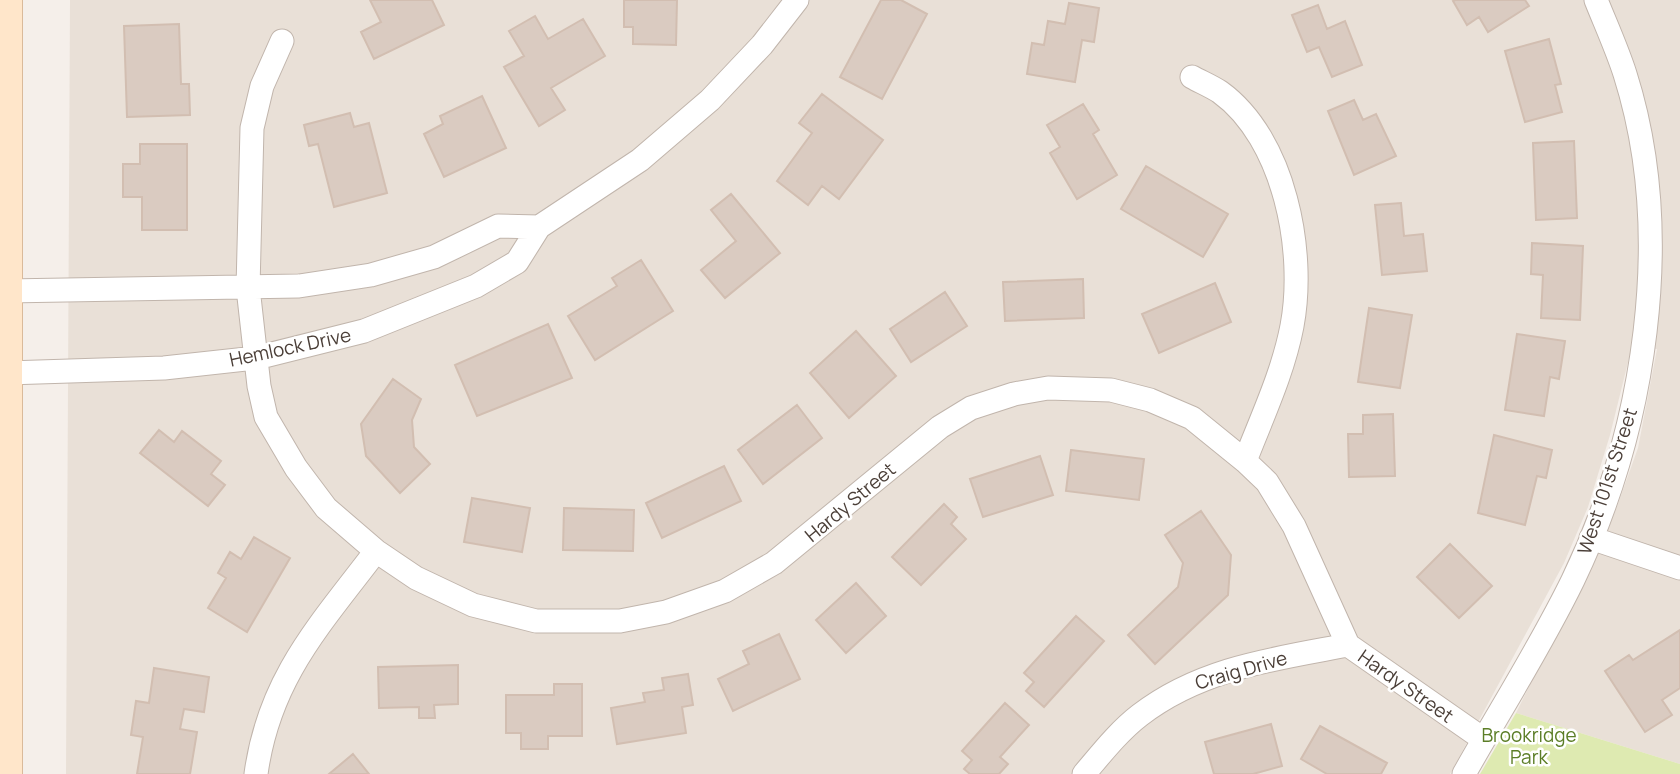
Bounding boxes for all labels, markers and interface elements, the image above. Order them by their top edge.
street label: Hemlock Drive [227,321,353,373]
street label: West 101st Street [1571,404,1643,558]
street label: Hardy Street [799,456,901,548]
street label: Hardy Street [1353,643,1459,729]
street label: Craig Drive [1192,644,1290,696]
park label: Brookridge Park [1481,722,1577,770]

